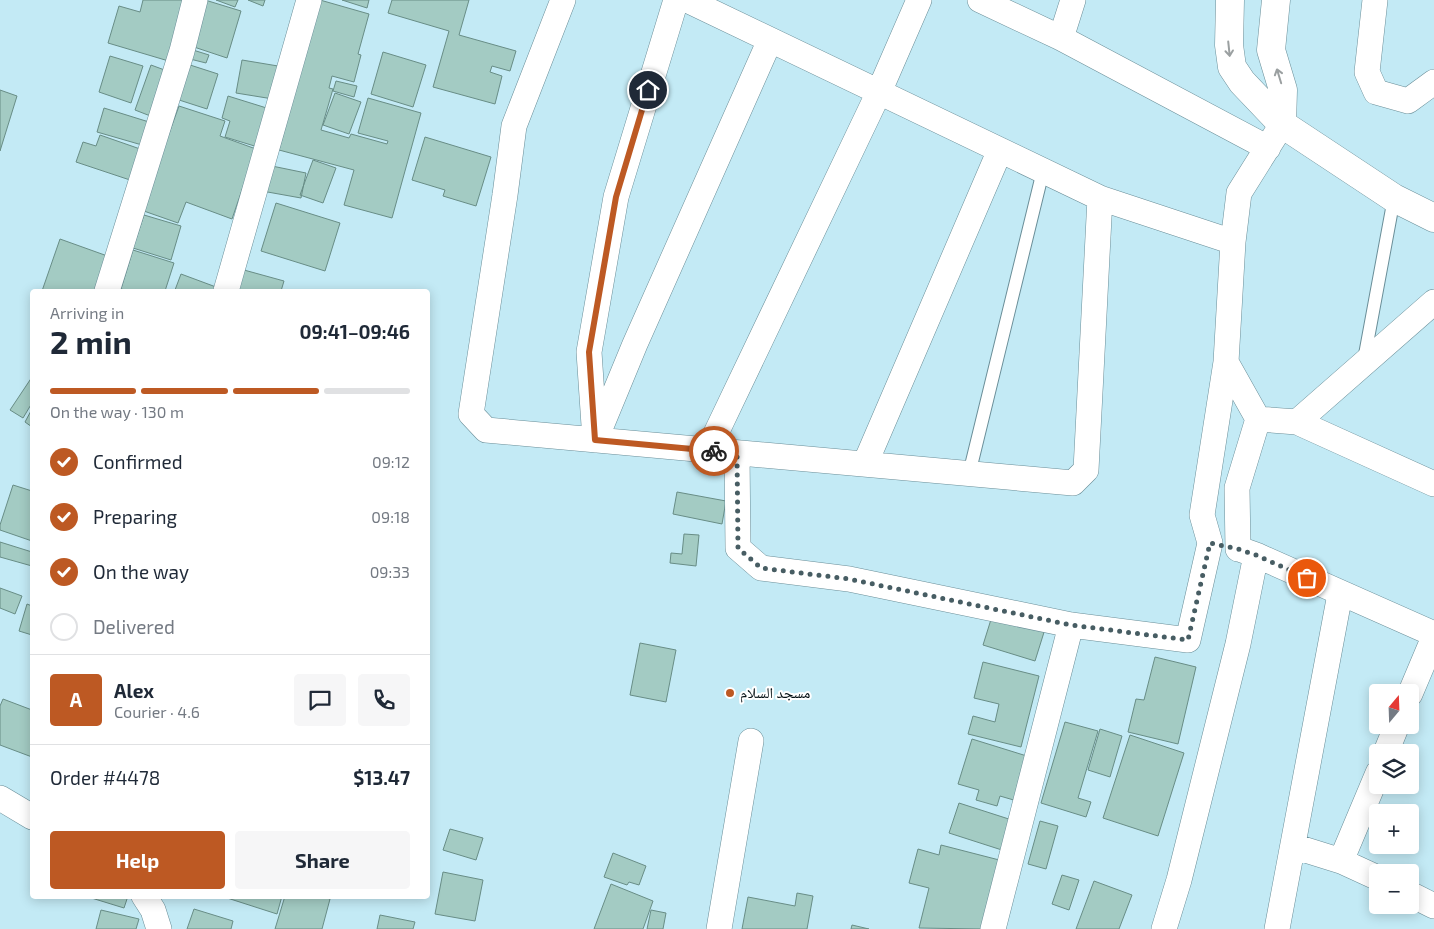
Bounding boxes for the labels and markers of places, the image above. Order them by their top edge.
pin [627,69,669,111]
pin [1286,557,1328,599]
place label: مسجد السلام [740,683,811,703]
marker: مسجد السلام [724,687,736,699]

